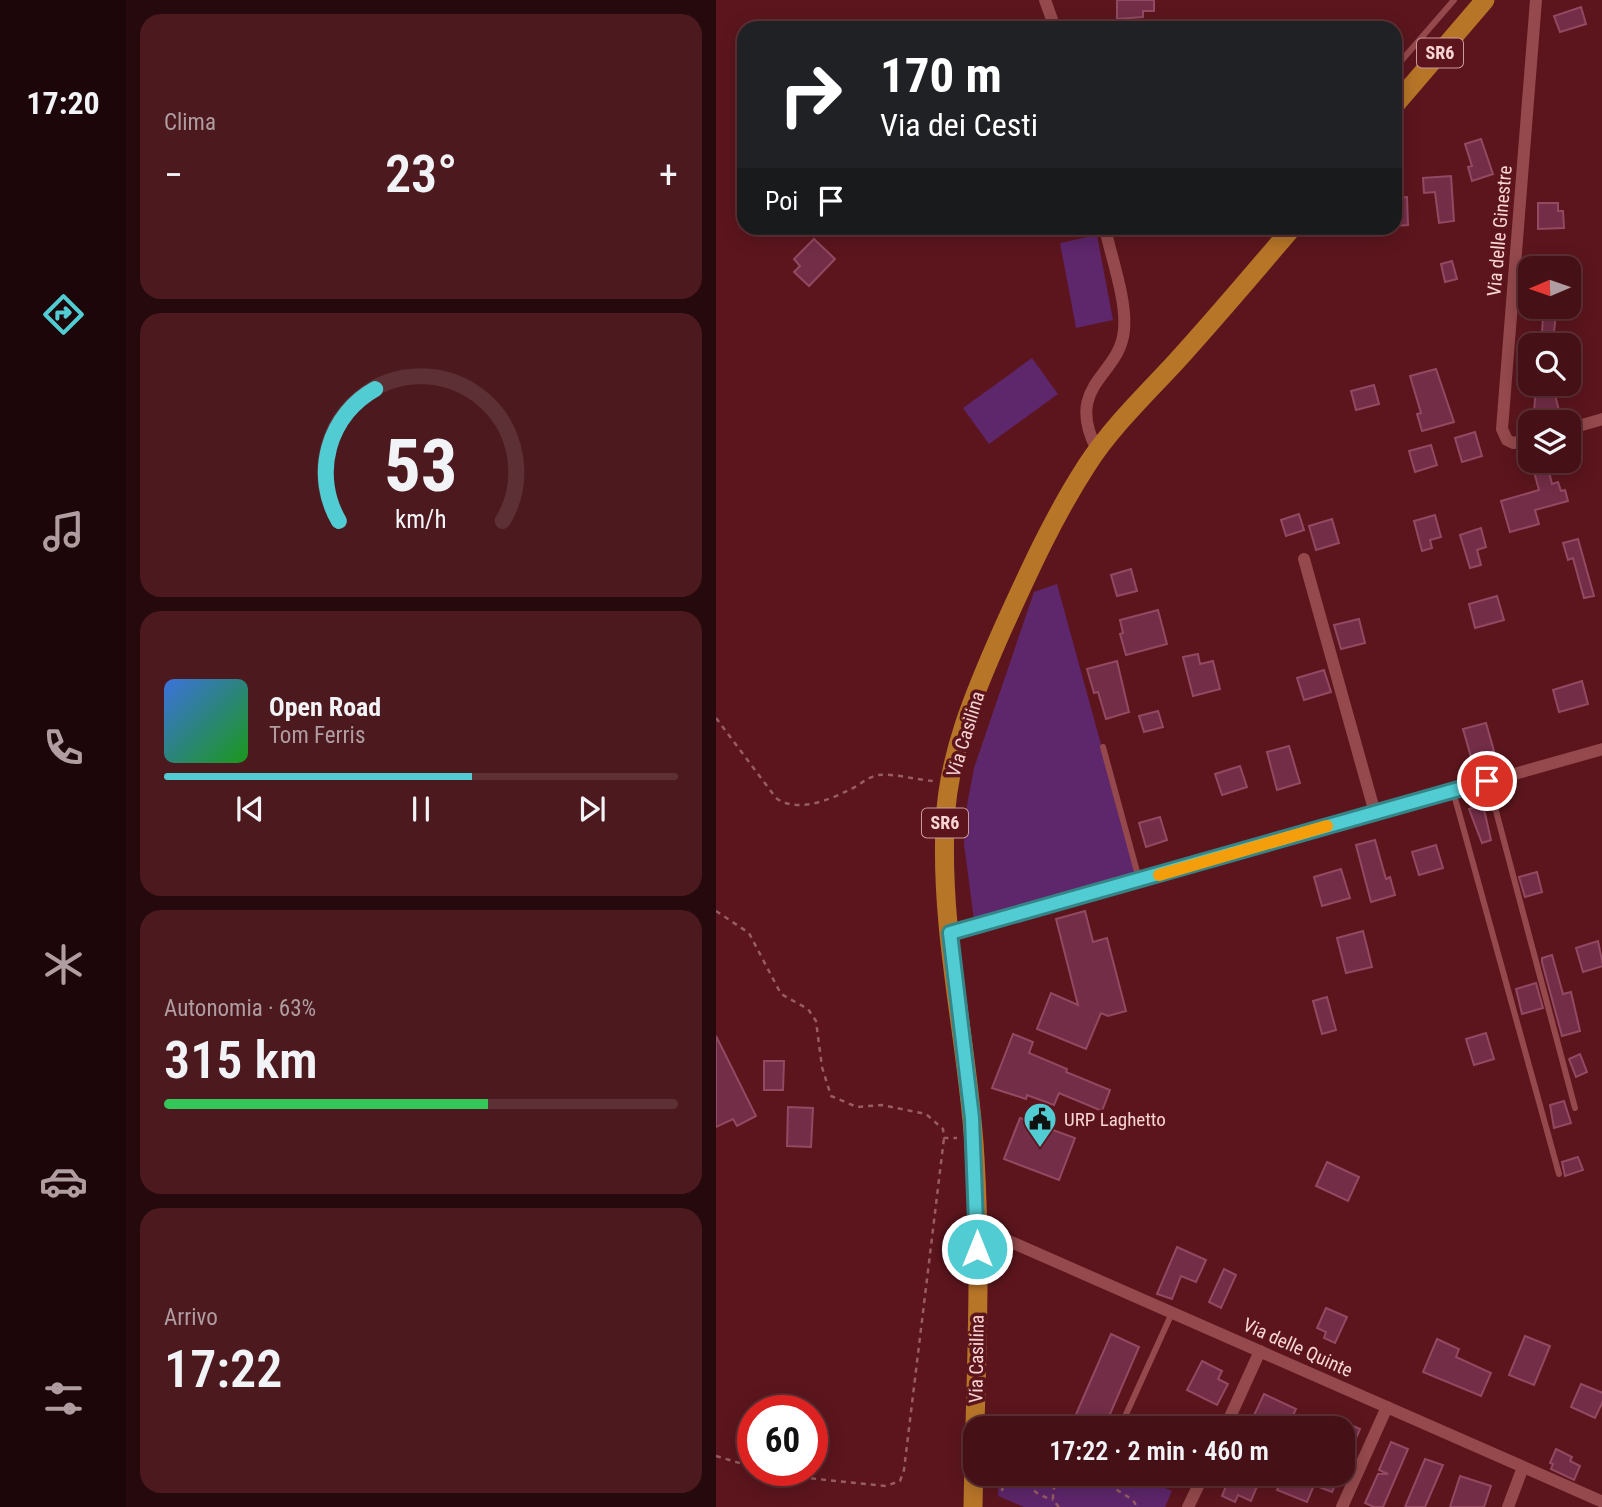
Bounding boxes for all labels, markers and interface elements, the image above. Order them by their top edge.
road number: SR6 [1417,38,1463,68]
text: 170 m [880,47,1002,104]
icon: right [765,49,856,140]
text: 17:20 [26,84,100,122]
text: Via dei Cesti [880,106,1038,144]
text: Clima [164,109,216,136]
text: 23° [385,144,457,205]
text: − [164,153,183,197]
text: + [659,153,678,197]
street label: Via delle Ginestre [1482,165,1517,297]
icon: arrive [812,182,850,220]
text: Poi [765,186,798,216]
north arrow [1518,256,1580,318]
map controls [1518,256,1581,473]
icon: directions [39,290,88,339]
button: search [1518,333,1581,396]
button: layers [1518,410,1581,473]
text: 53 [384,423,458,509]
text: km/h [395,505,447,534]
icon: music [39,507,88,556]
street label: Via Casilina [942,689,989,780]
text: Open Road [269,692,381,722]
text: Tom Ferris [269,722,365,749]
icon: phone [39,723,88,772]
pin [1457,751,1517,811]
icon: arrive [1468,762,1506,800]
icon: previous [231,790,269,828]
icon: pause [402,790,440,828]
icon: next [573,790,611,828]
road number: SR6 [922,808,968,838]
icon: climate [39,940,88,989]
text: Autonomia · 63% [164,995,316,1022]
text: 315 km [164,1030,318,1091]
public building icon: URP Laghetto [1021,1100,1059,1149]
place label: URP Laghetto [1064,1108,1166,1131]
icon: car [39,1157,88,1206]
position arrow [940,1212,1014,1286]
text: Arrivo [164,1304,218,1331]
street label: Via delle Quinte [1239,1313,1356,1382]
street label: Via Casilina [964,1315,989,1403]
text: 17:22 [164,1339,282,1400]
icon: filters [39,1374,88,1423]
speed limit sign: 60 [737,1395,828,1486]
text: 17:22 · 2 min · 460 m [1049,1436,1269,1466]

